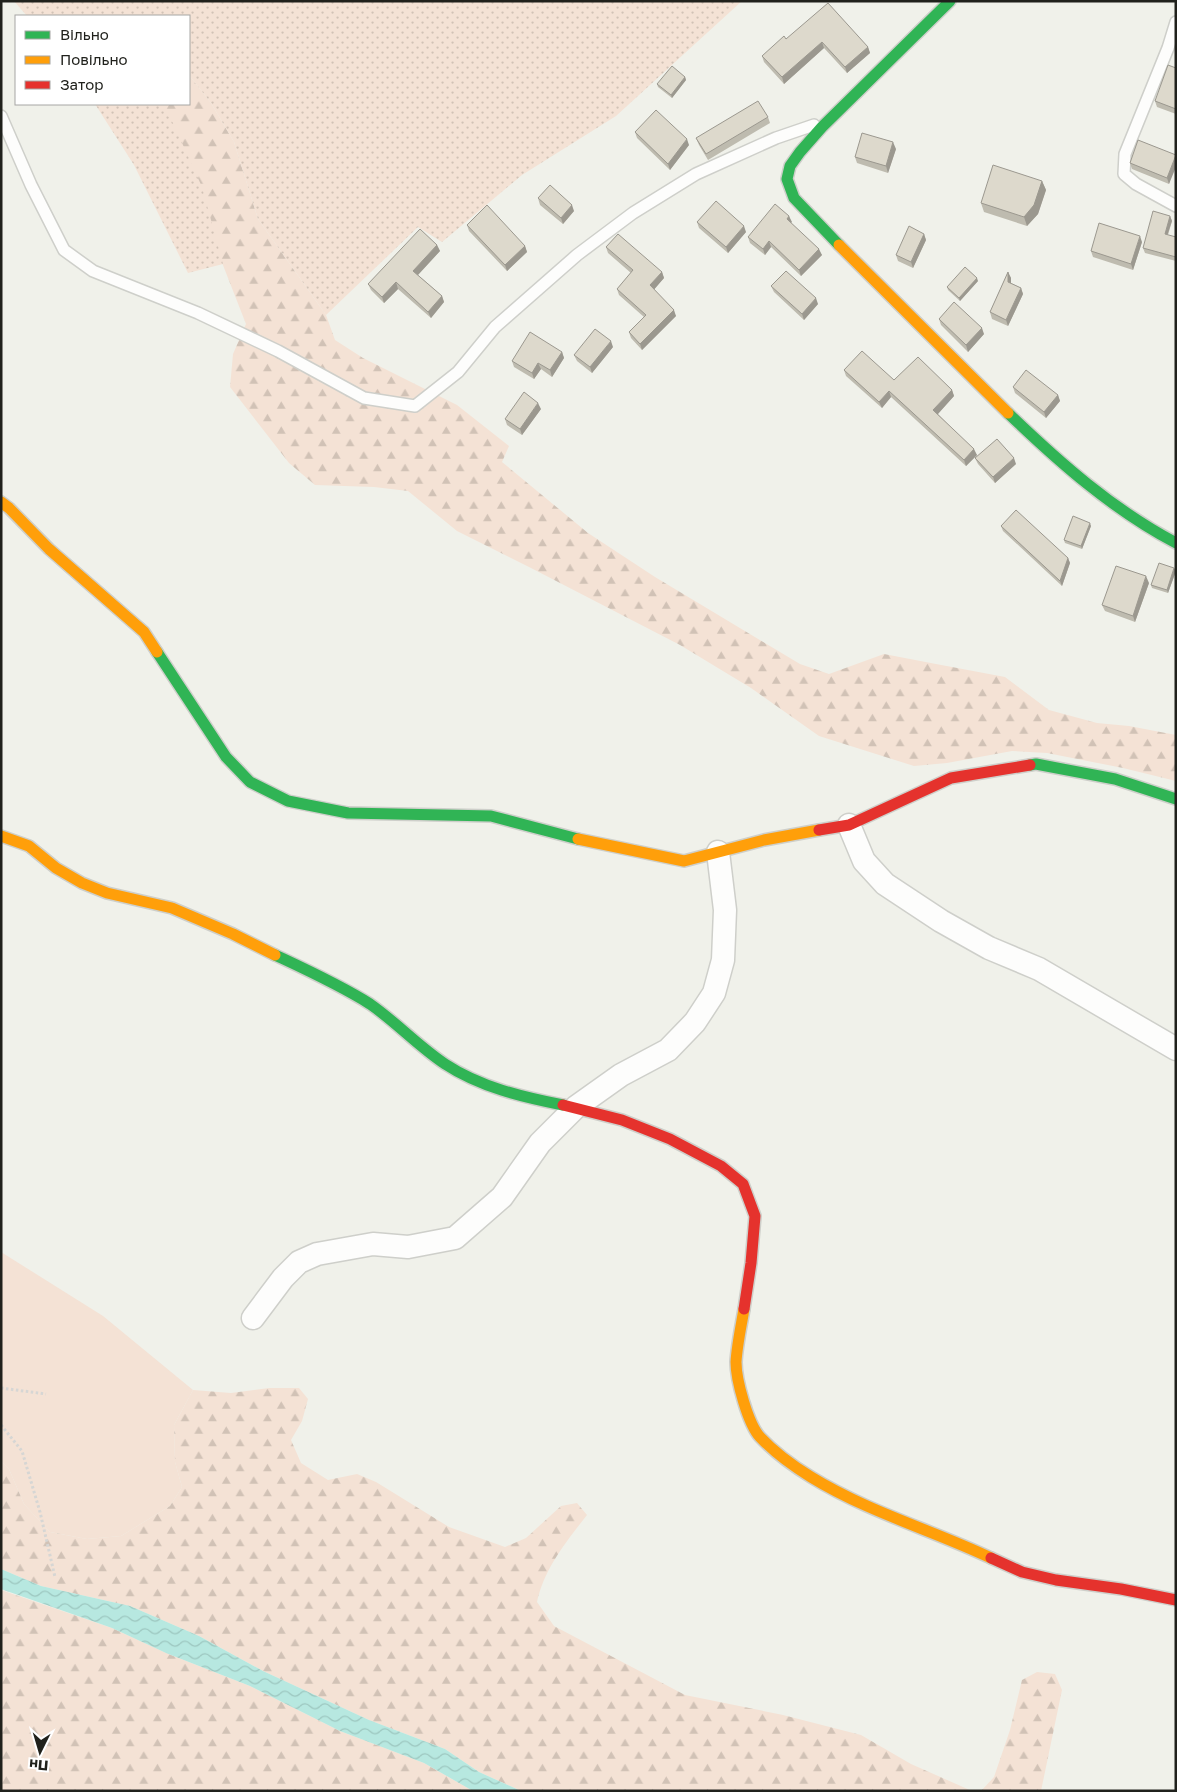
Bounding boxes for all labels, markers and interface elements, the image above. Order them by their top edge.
legend [15,15,190,105]
text: Вільно [60,25,109,43]
text: Повільно [60,50,128,68]
text: Затор [60,75,103,93]
north arrow [15,1727,65,1777]
text: Пн [29,1756,49,1775]

